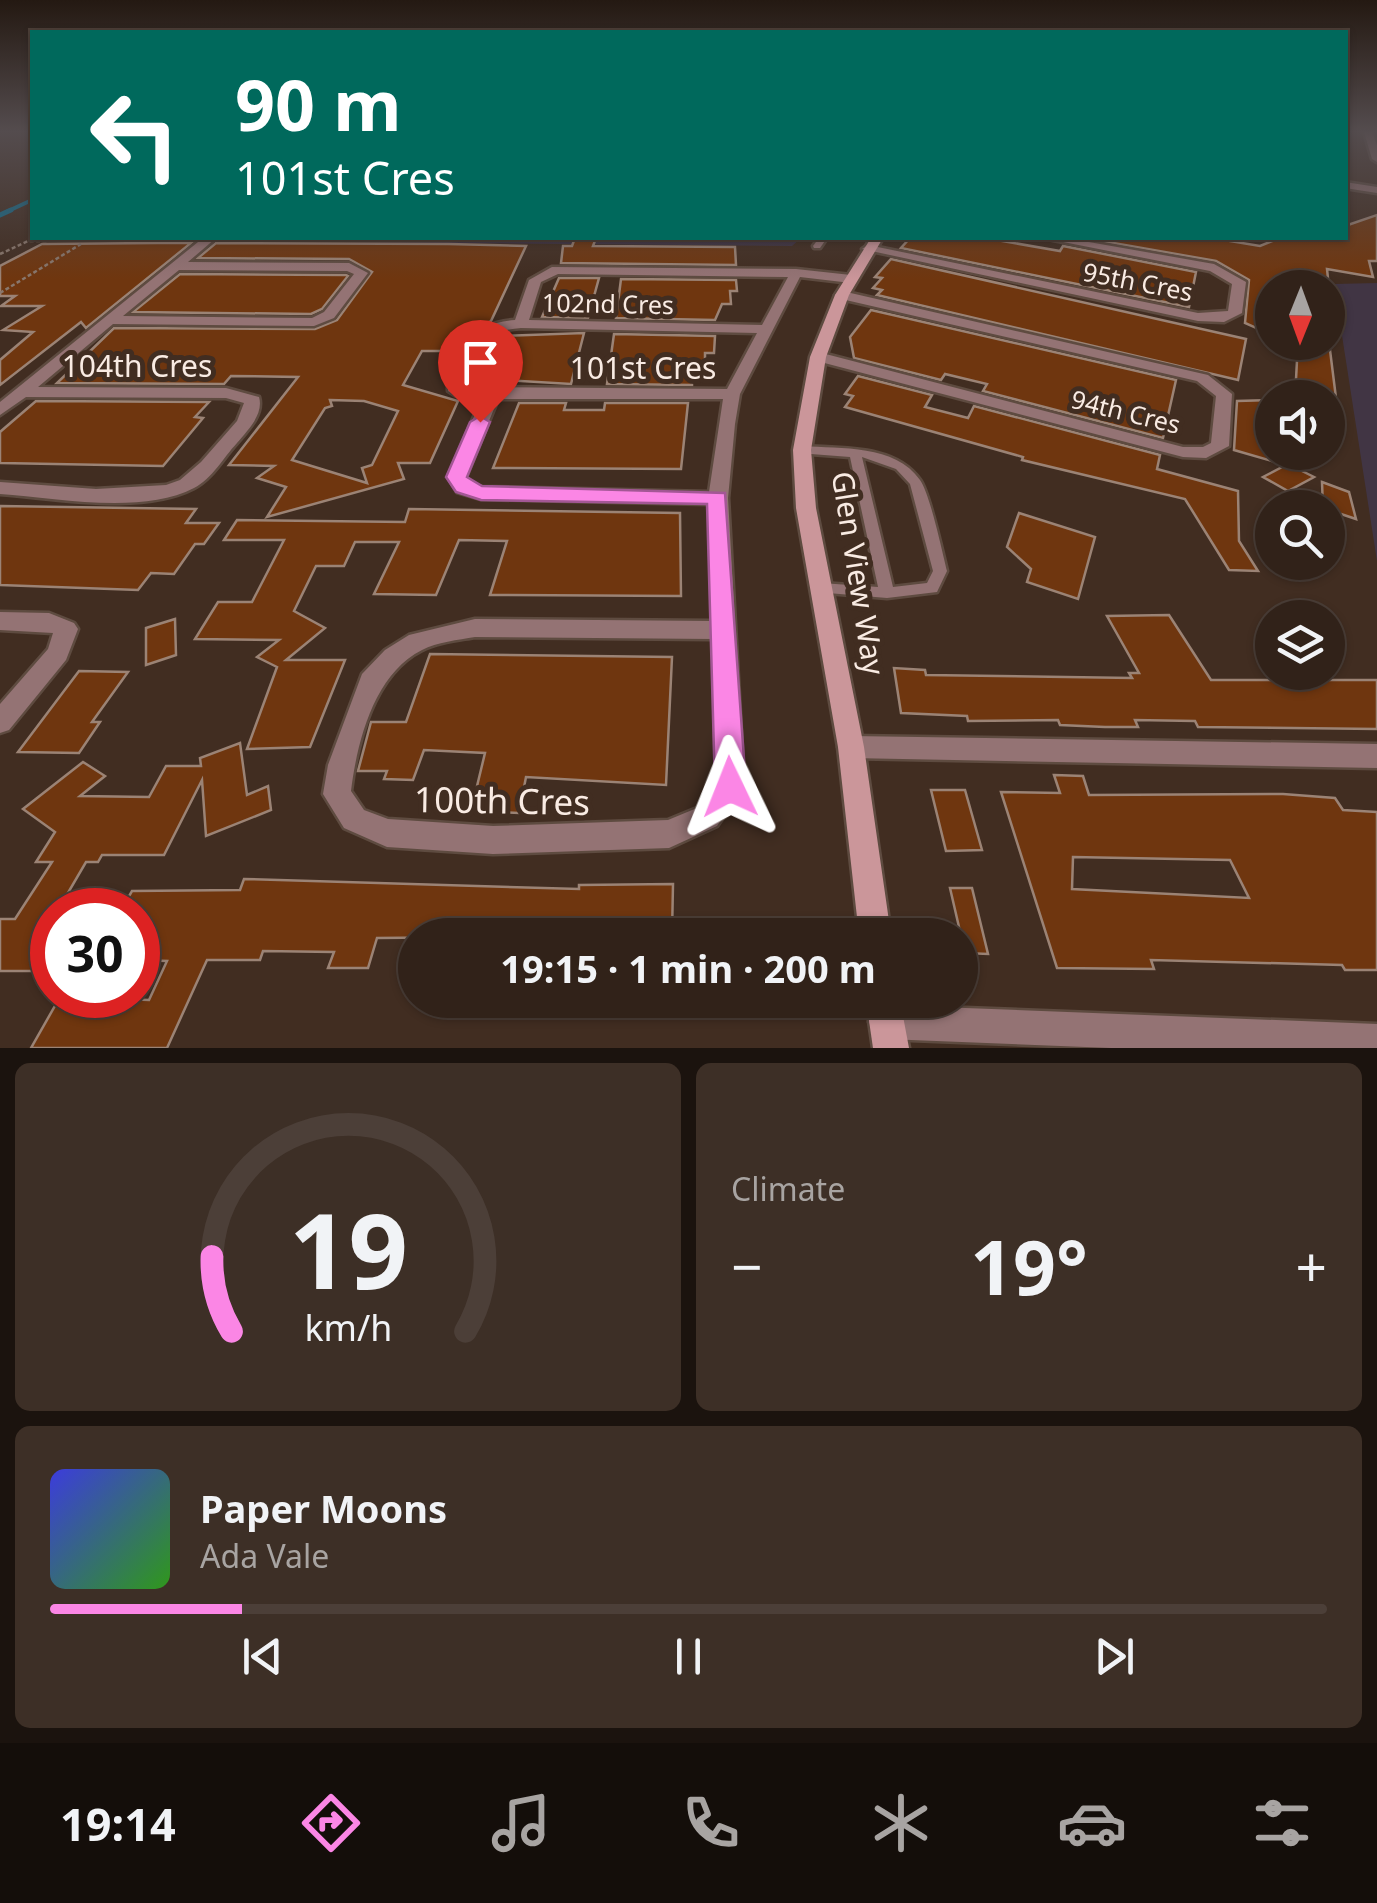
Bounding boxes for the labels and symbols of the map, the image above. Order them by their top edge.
street label: 95th Cres [1080,254,1196,308]
north arrow [1255,270,1345,360]
street label: 102nd Cres [542,285,674,321]
pin [438,320,523,423]
street label: 104th Cres [62,345,212,386]
street label: 101st Cres [570,347,716,388]
street label: 94th Cres [1068,381,1184,441]
street label: Glen View Way [823,468,895,678]
position arrow [678,735,782,839]
street label: 100th Cres [414,775,590,825]
speed limit sign: 30 [30,888,160,1018]

